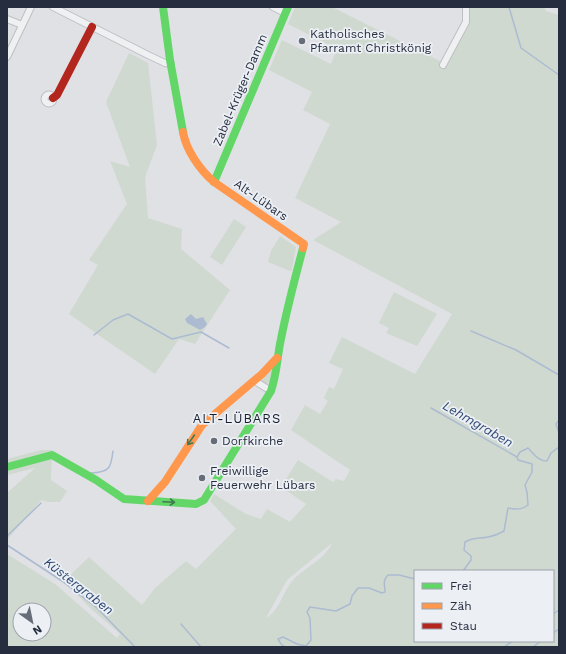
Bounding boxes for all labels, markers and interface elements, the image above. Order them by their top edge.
place label: Katholisches Pfarramt Christkönig [310,27,432,55]
street label: Zabel-Krüger-Damm [210,32,270,148]
marker: Katholisches Pfarramt Christkönig [297,36,307,46]
street label: Alt-Lübars [232,176,290,224]
water label: Lehmgraben [440,398,516,450]
district label: ALT-LÜBARS [193,411,281,426]
one-way arrow [187,434,195,445]
place label: Dorfkirche [222,434,283,448]
marker: Dorfkirche [209,436,219,446]
place label: Freiwillige Feuerwehr Lübars [210,464,315,492]
marker: Freiwillige Feuerwehr Lübars [197,473,207,483]
one-way arrow [162,499,175,506]
water label: Küstergraben [41,554,117,618]
legend [414,570,554,642]
text: Frei [450,579,472,593]
text: Zäh [450,599,472,613]
north arrow [12,602,52,642]
text: Stau [450,619,477,633]
text: N [30,622,44,638]

